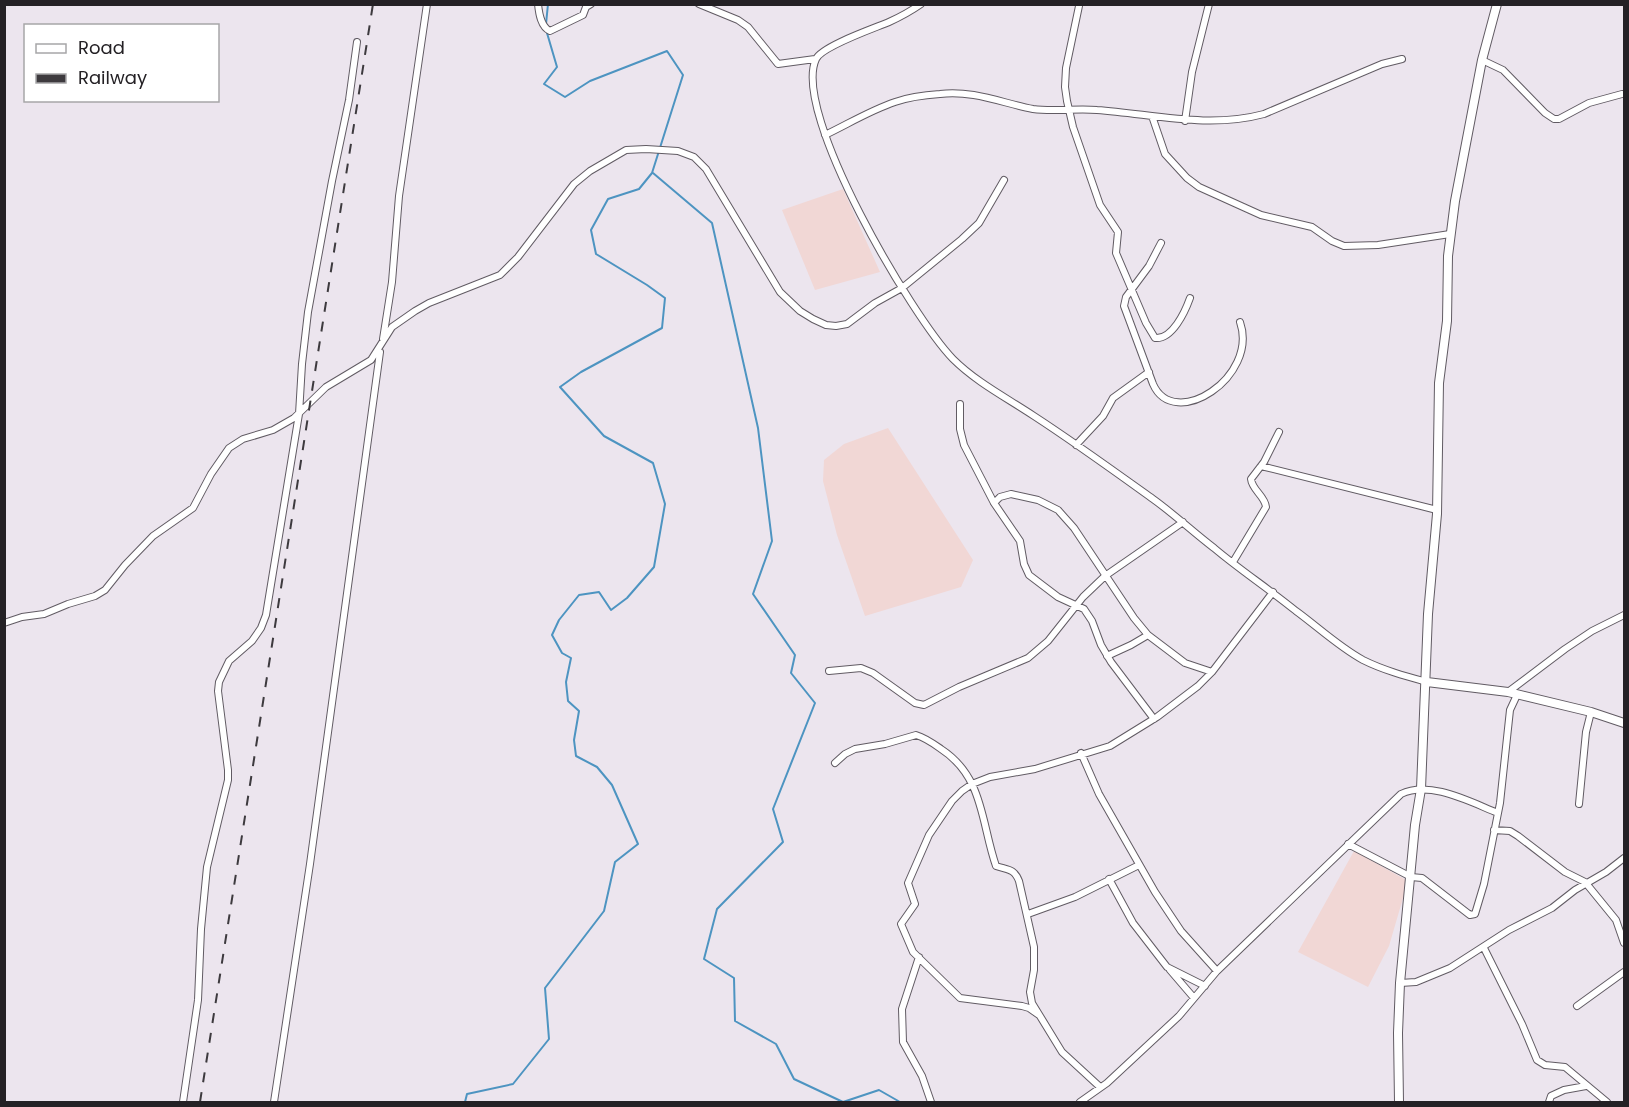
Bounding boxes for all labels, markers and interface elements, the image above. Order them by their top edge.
legend [24,24,219,102]
text: Road [78,35,125,60]
text: Railway [78,65,147,90]

